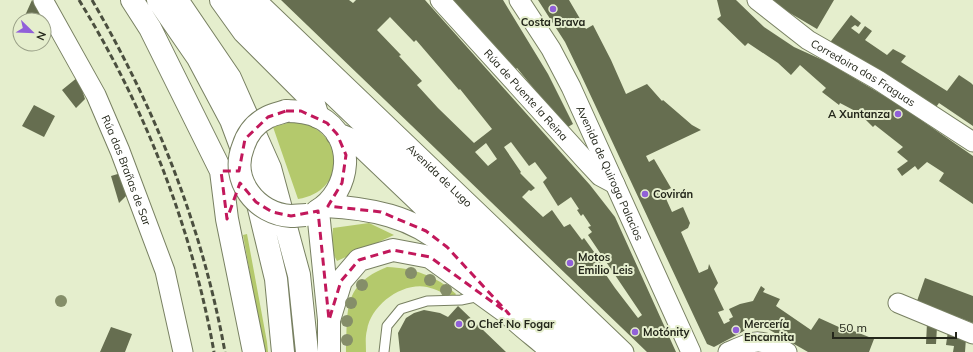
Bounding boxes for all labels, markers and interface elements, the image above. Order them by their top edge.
marker: Costa Brava [548,4,558,14]
north arrow [12,12,52,52]
place label: Costa Brava [521,15,585,29]
text: N [33,29,49,42]
street label: Corredoira das Fraguas [808,36,918,110]
street label: Rúa de Puente la Reina [481,46,571,144]
street label: Avenida de Quiroga Palacios [573,103,647,243]
place label: A Xuntanza [828,107,890,121]
marker: A Xuntanza [893,109,903,119]
street label: Rúa das Brañas de Sar [98,113,154,227]
street label: Avenida de Lugo [404,141,475,210]
place label: Covirán [653,187,693,201]
marker: Covirán [640,189,650,199]
place label: Motos Emilio Leis [578,250,634,277]
marker: Motos Emilio Leis [565,258,575,268]
scale bar [833,314,956,340]
place label: O Chef No Fogar [467,317,555,331]
place label: Mercería Encarnita [744,317,795,344]
marker: O Chef No Fogar [454,319,464,329]
text: 50 m [839,320,867,335]
place label: Motónity [643,325,689,339]
marker: Mercería Encarnita [731,325,741,335]
marker: Motónity [630,327,640,337]

